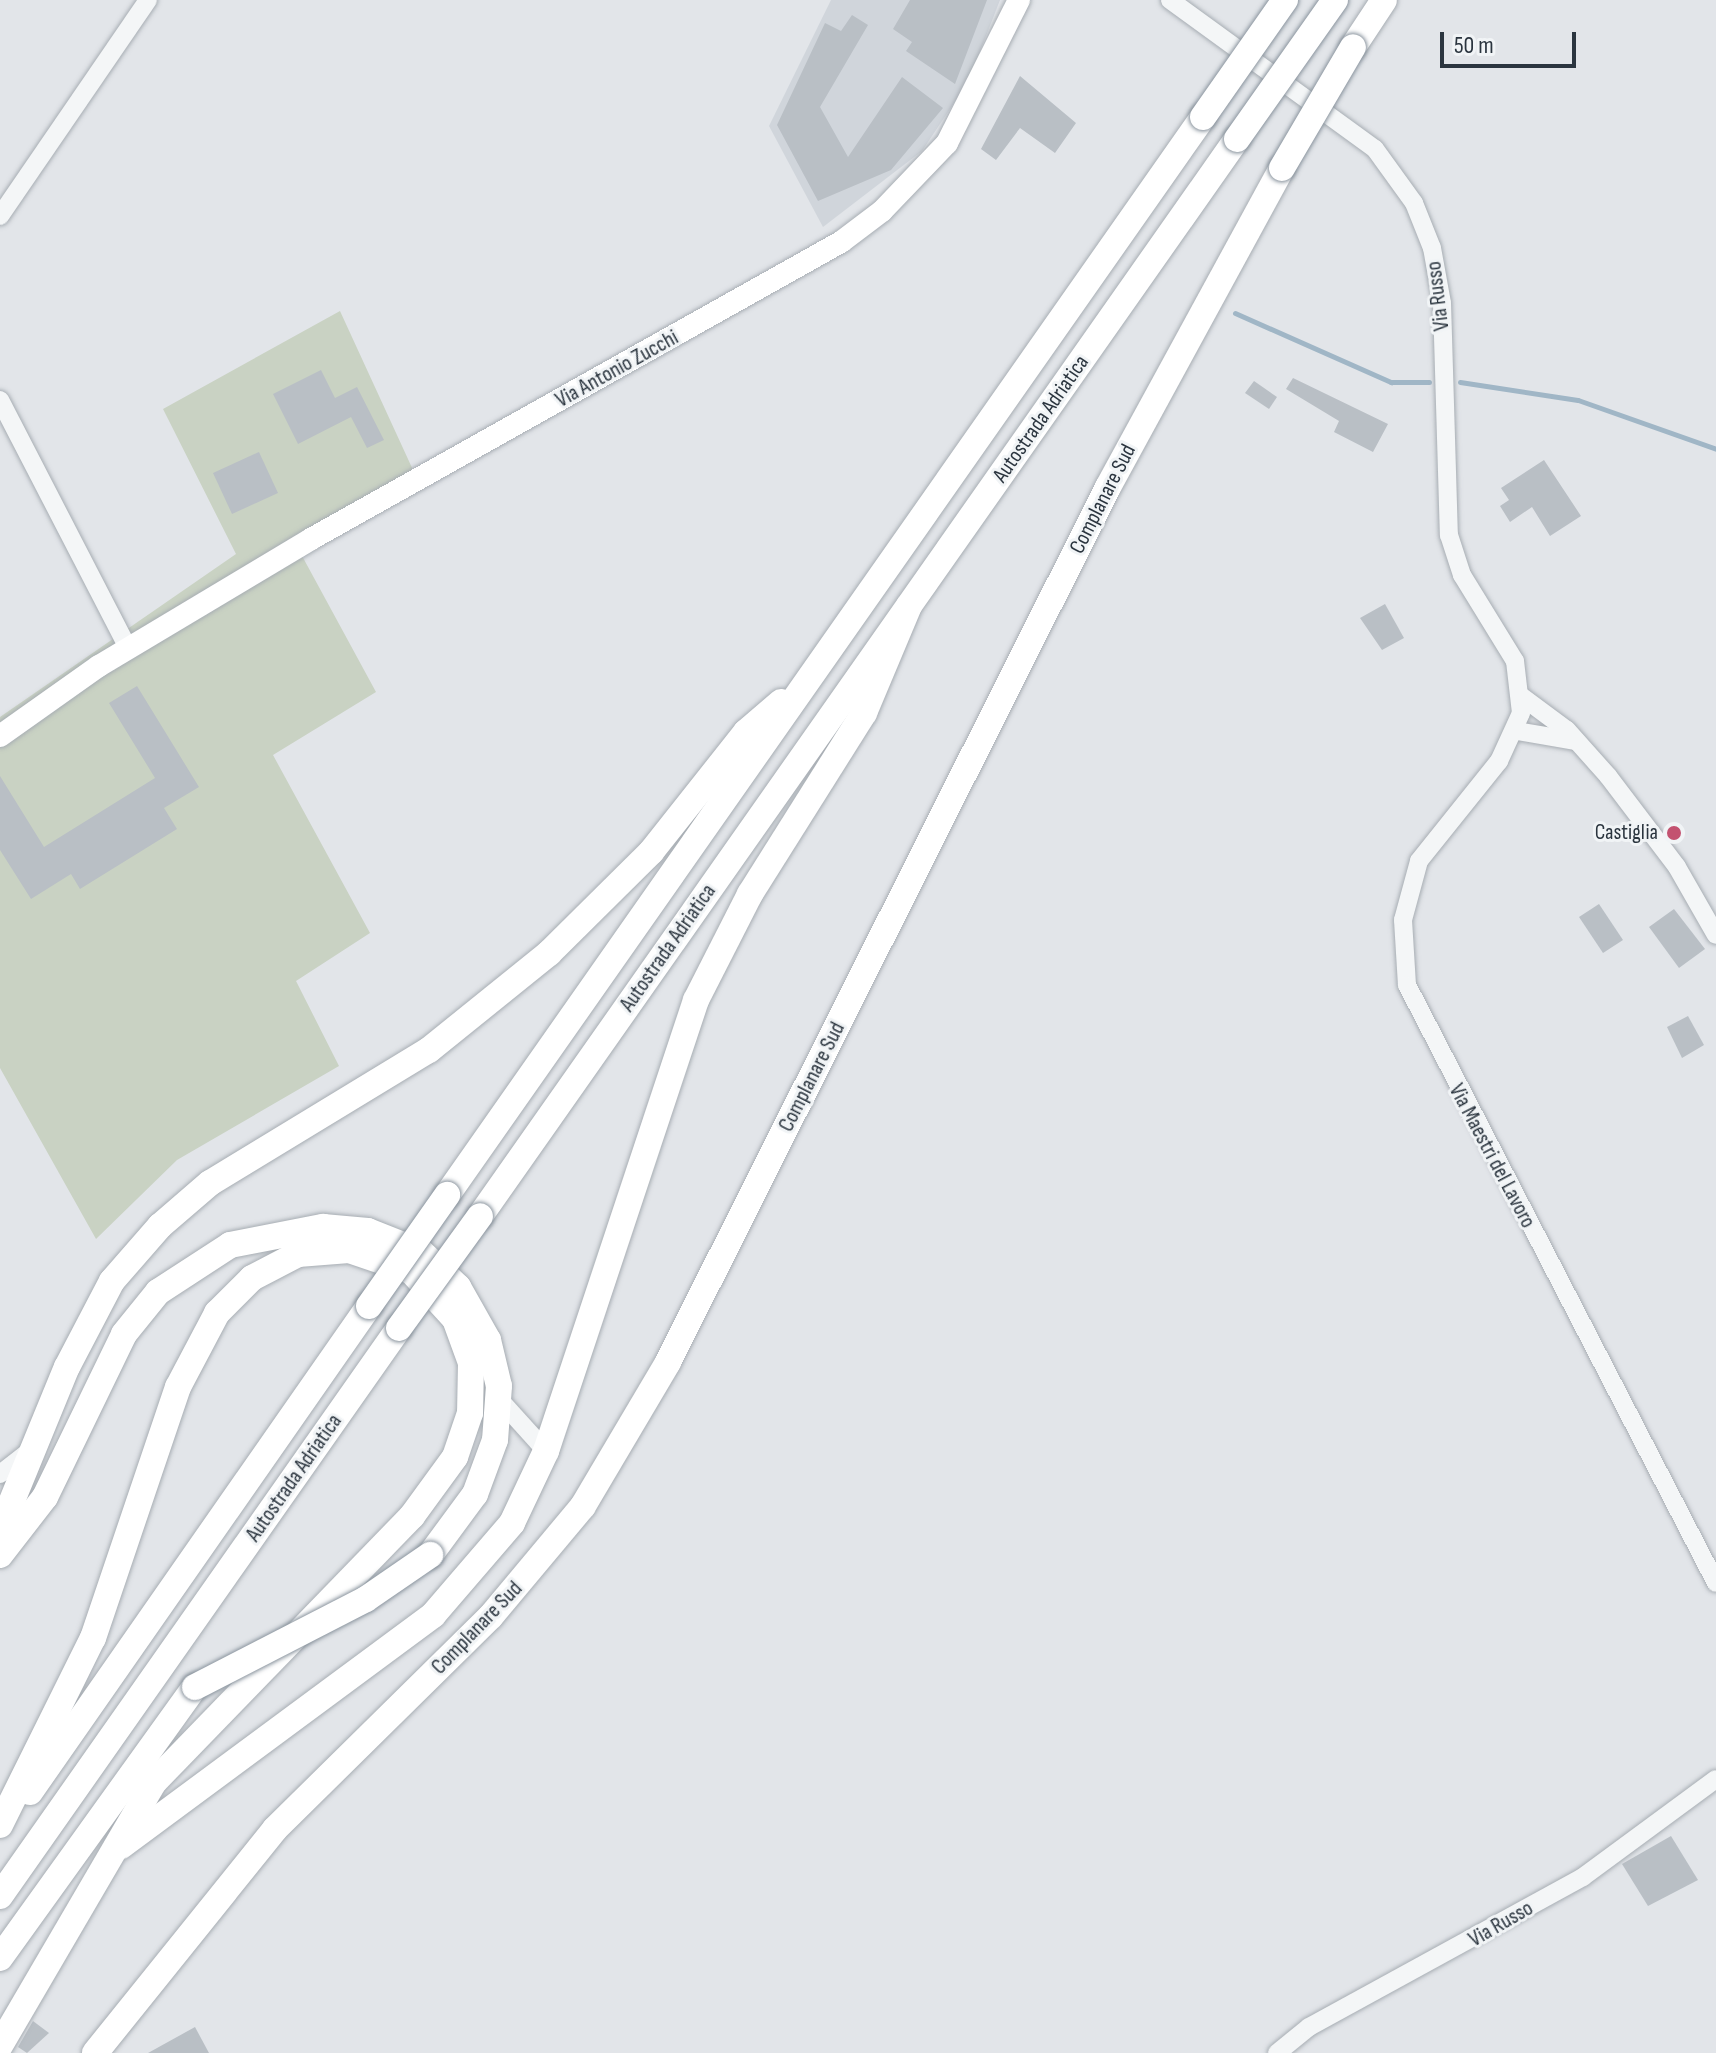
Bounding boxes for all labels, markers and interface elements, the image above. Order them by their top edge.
scale bar [1444,16,1580,66]
text: 50 m [1454,31,1494,60]
street label: Via Russo [1421,260,1455,332]
street label: Via Antonio Zucchi [551,324,683,414]
street label: Autostrada Adriatica [987,350,1095,488]
street label: Complanare Sud [1064,440,1142,558]
place label: Castiglia [1595,820,1658,846]
marker: Castiglia [1665,824,1683,842]
street label: Autostrada Adriatica [614,879,722,1017]
street label: Complanare Sud [773,1018,851,1136]
street label: Via Maestri del Lavoro [1443,1079,1541,1233]
street label: Autostrada Adriatica [240,1409,348,1547]
street label: Complanare Sud [426,1576,528,1680]
street label: Via Russo [1464,1895,1538,1953]

